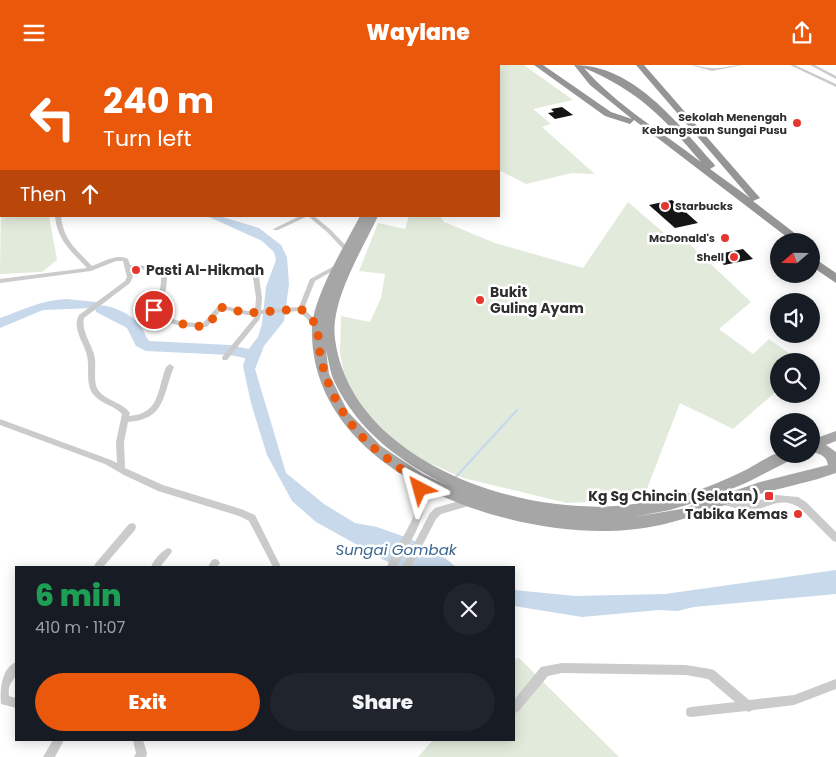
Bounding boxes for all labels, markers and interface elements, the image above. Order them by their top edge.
text: Waylane [366,17,470,48]
icon: menu [20,19,48,47]
icon: share [788,19,816,47]
text: 240 m [103,76,214,125]
icon: left [20,85,85,150]
place label: Sekolah Menengah Kebangsaan Sungai Pusu [642,109,787,138]
marker: Sekolah Menengah Kebangsaan Sungai Pusu [791,117,803,129]
text: Turn left [103,123,191,154]
icon: ahead [76,180,104,208]
text: Then [20,181,66,208]
place label: Starbucks [675,198,733,214]
marker: Starbucks [659,200,671,212]
place label: McDonald's [649,230,715,246]
marker: McDonald's [719,232,731,244]
north arrow [770,233,820,283]
map controls [770,233,820,463]
place label: Shell [697,249,724,265]
marker: Shell [728,251,740,263]
place label: Pasti Al-Hikmah [146,260,264,280]
marker: Pasti Al-Hikmah [130,264,142,276]
place label: Bukit Guling Ayam [490,282,584,318]
pin [133,289,175,331]
button: sound [770,293,820,343]
marker: Bukit Guling Ayam [474,294,486,306]
icon: arrive [140,296,168,324]
button: search [770,353,820,403]
button: layers [770,413,820,463]
position arrow [393,462,445,514]
place label: Kg Sg Chincin (Selatan) [588,486,759,506]
marker: Kg Sg Chincin (Selatan) [763,490,775,502]
place label: Tabika Kemas [685,504,788,524]
marker: Tabika Kemas [792,508,804,520]
water label: Sungai Gombak [335,539,458,560]
text: 6 min [35,574,122,617]
button: close [443,583,495,635]
text: 410 m · 11:07 [35,616,125,639]
button: Exit [35,673,260,731]
button: Share [270,673,495,731]

